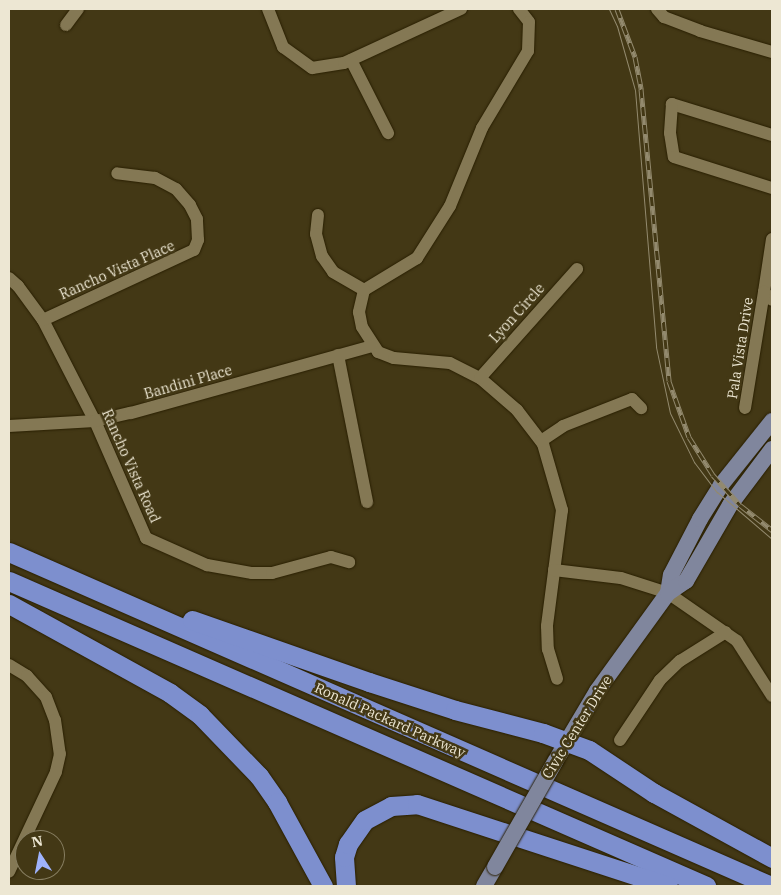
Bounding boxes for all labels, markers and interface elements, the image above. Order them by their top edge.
street label: Rancho Vista Place [57,237,177,303]
street label: Lyon Circle [486,280,548,346]
street label: Pala Vista Drive [724,296,756,400]
street label: Bandini Place [142,361,234,403]
street label: Rancho Vista Road [98,407,164,525]
street label: Civic Center Drive [538,672,616,782]
street label: Ronald Packard Parkway [312,679,468,761]
north arrow [15,830,65,880]
text: N [30,831,44,851]

